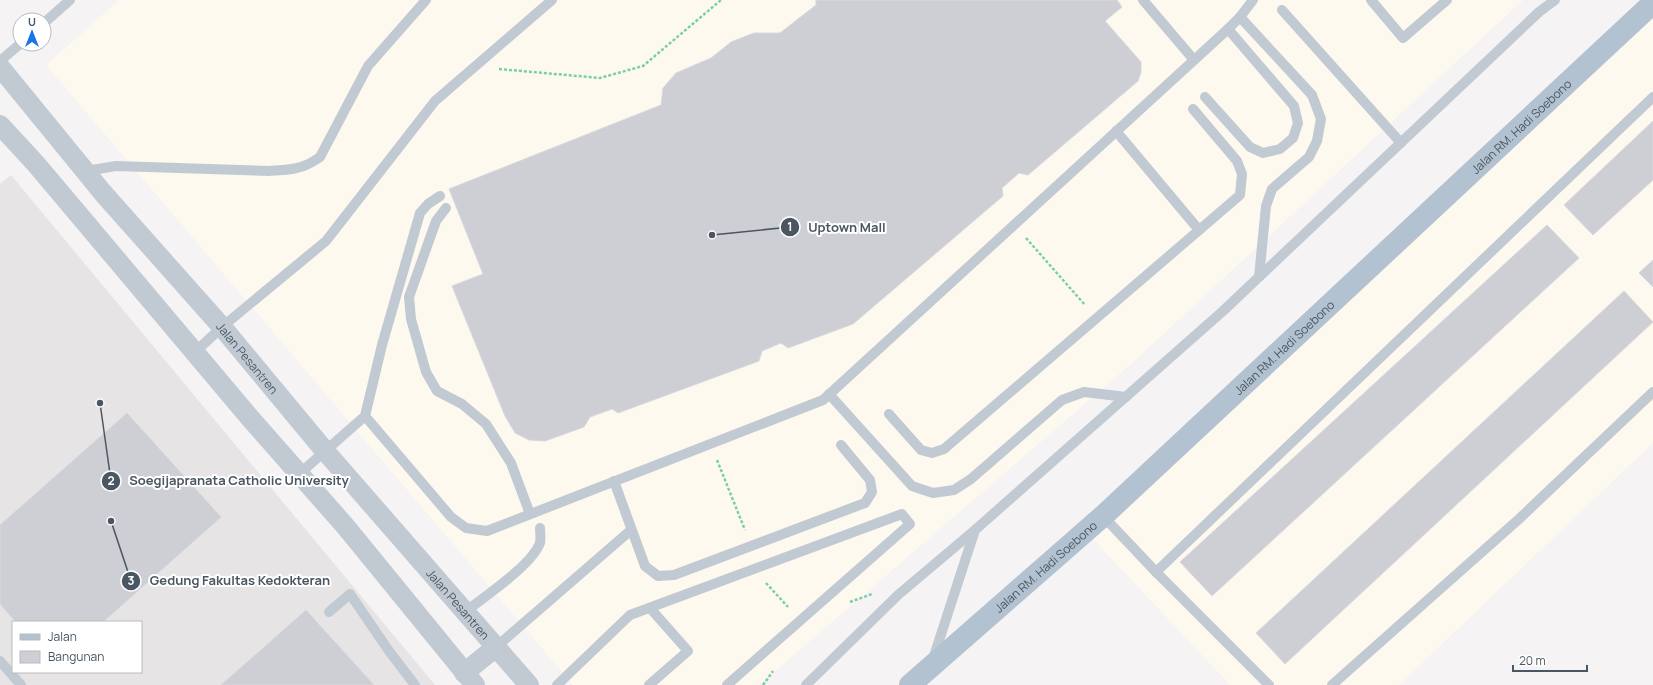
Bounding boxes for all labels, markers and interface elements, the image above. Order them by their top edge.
north arrow [12,12,52,52]
text: U [28,14,36,29]
street label: Jalan RM. Hadi Soebono [1467,75,1575,177]
callout: Uptown Mall [780,215,893,240]
text: 1 [787,218,793,235]
text: Uptown Mall [808,218,886,236]
street label: Jalan RM. Hadi Soebono [1230,296,1338,398]
street label: Jalan Pesantren [213,318,282,397]
callout: Soegijapranata Catholic University [101,468,357,493]
text: Soegijapranata Catholic University [129,471,350,489]
text: 2 [107,472,115,489]
street label: Jalan RM. Hadi Soebono [990,517,1101,616]
street label: Jalan Pesantren [423,565,494,643]
callout: Gedung Fakultas Kedokteran [121,568,338,593]
text: Gedung Fakultas Kedokteran [150,571,330,589]
text: 3 [128,572,135,589]
legend [12,621,142,673]
text: Jalan [48,628,77,645]
scale bar [1513,647,1587,673]
text: Bangunan [48,648,104,665]
text: 20 m [1519,652,1546,669]

